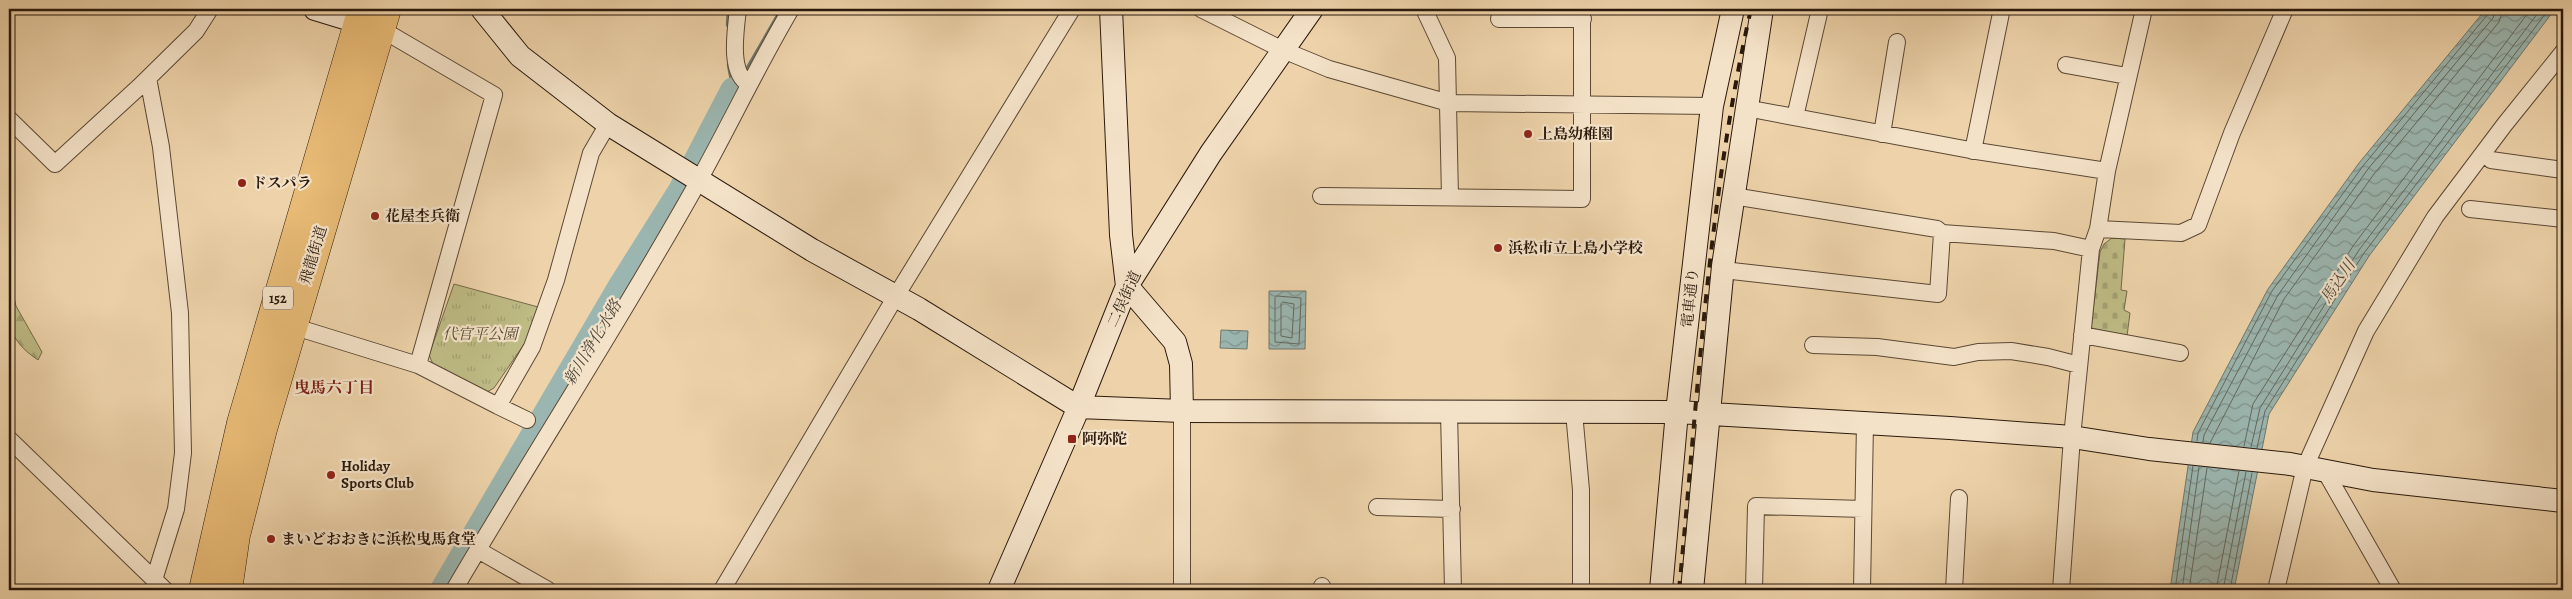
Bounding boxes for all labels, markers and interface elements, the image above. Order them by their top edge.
place label: 上島幼稚園 [1538,124,1613,144]
marker: 上島幼稚園 [1522,128,1534,140]
place label: ドスパラ [252,173,312,193]
marker: ドスパラ [236,177,248,189]
place label: 花屋杢兵衛 [385,206,460,226]
marker: 花屋杢兵衛 [369,210,381,222]
street label: 飛龍街道 [295,223,331,287]
place label: 浜松市立上島小学校 [1508,238,1643,258]
marker: 浜松市立上島小学校 [1492,242,1504,254]
water label: 馬込川 [2315,254,2361,308]
street label: 電車通り [1677,267,1703,329]
street label: 二俣街道 [1102,268,1146,330]
road number: 152 [263,286,293,310]
water label: 新川浄化水路 [559,295,628,389]
park label: 代官平公園 [442,324,520,344]
district label: 曳馬六丁目 [294,377,374,399]
place label: 阿弥陀 [1082,429,1127,449]
marker: 阿弥陀 [1066,433,1078,445]
place label: Holiday Sports Club [341,456,414,493]
marker: Holiday Sports Club [325,469,337,481]
place label: まいどおおきに浜松曳馬食堂 [281,529,476,549]
marker: まいどおおきに浜松曳馬食堂 [265,533,277,545]

